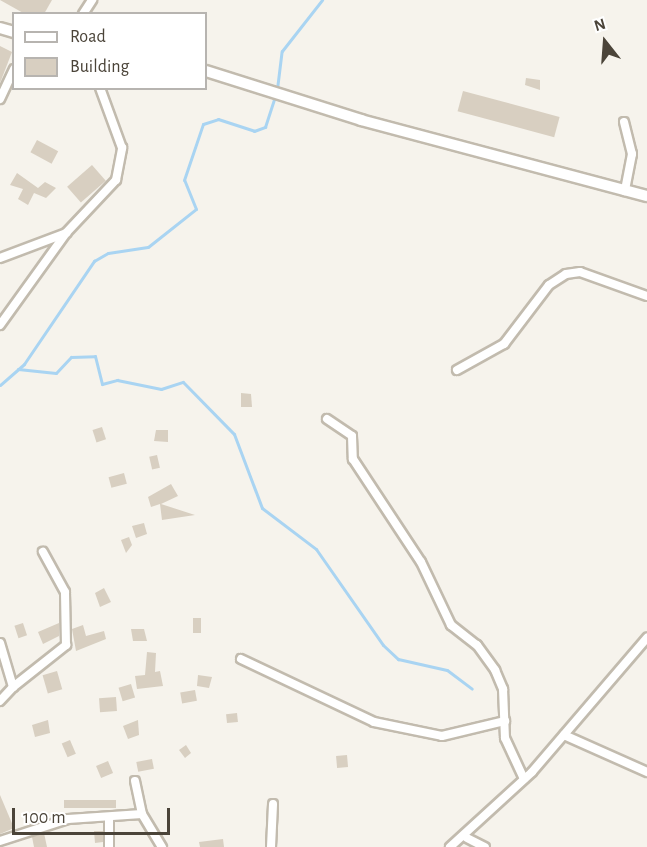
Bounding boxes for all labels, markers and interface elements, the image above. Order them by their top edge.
legend [12,12,207,90]
north arrow [575,12,635,72]
text: N [592,16,607,34]
text: Road [70,28,106,46]
text: Building [70,58,129,76]
scale bar [15,796,172,834]
text: 100 m [23,809,66,827]

